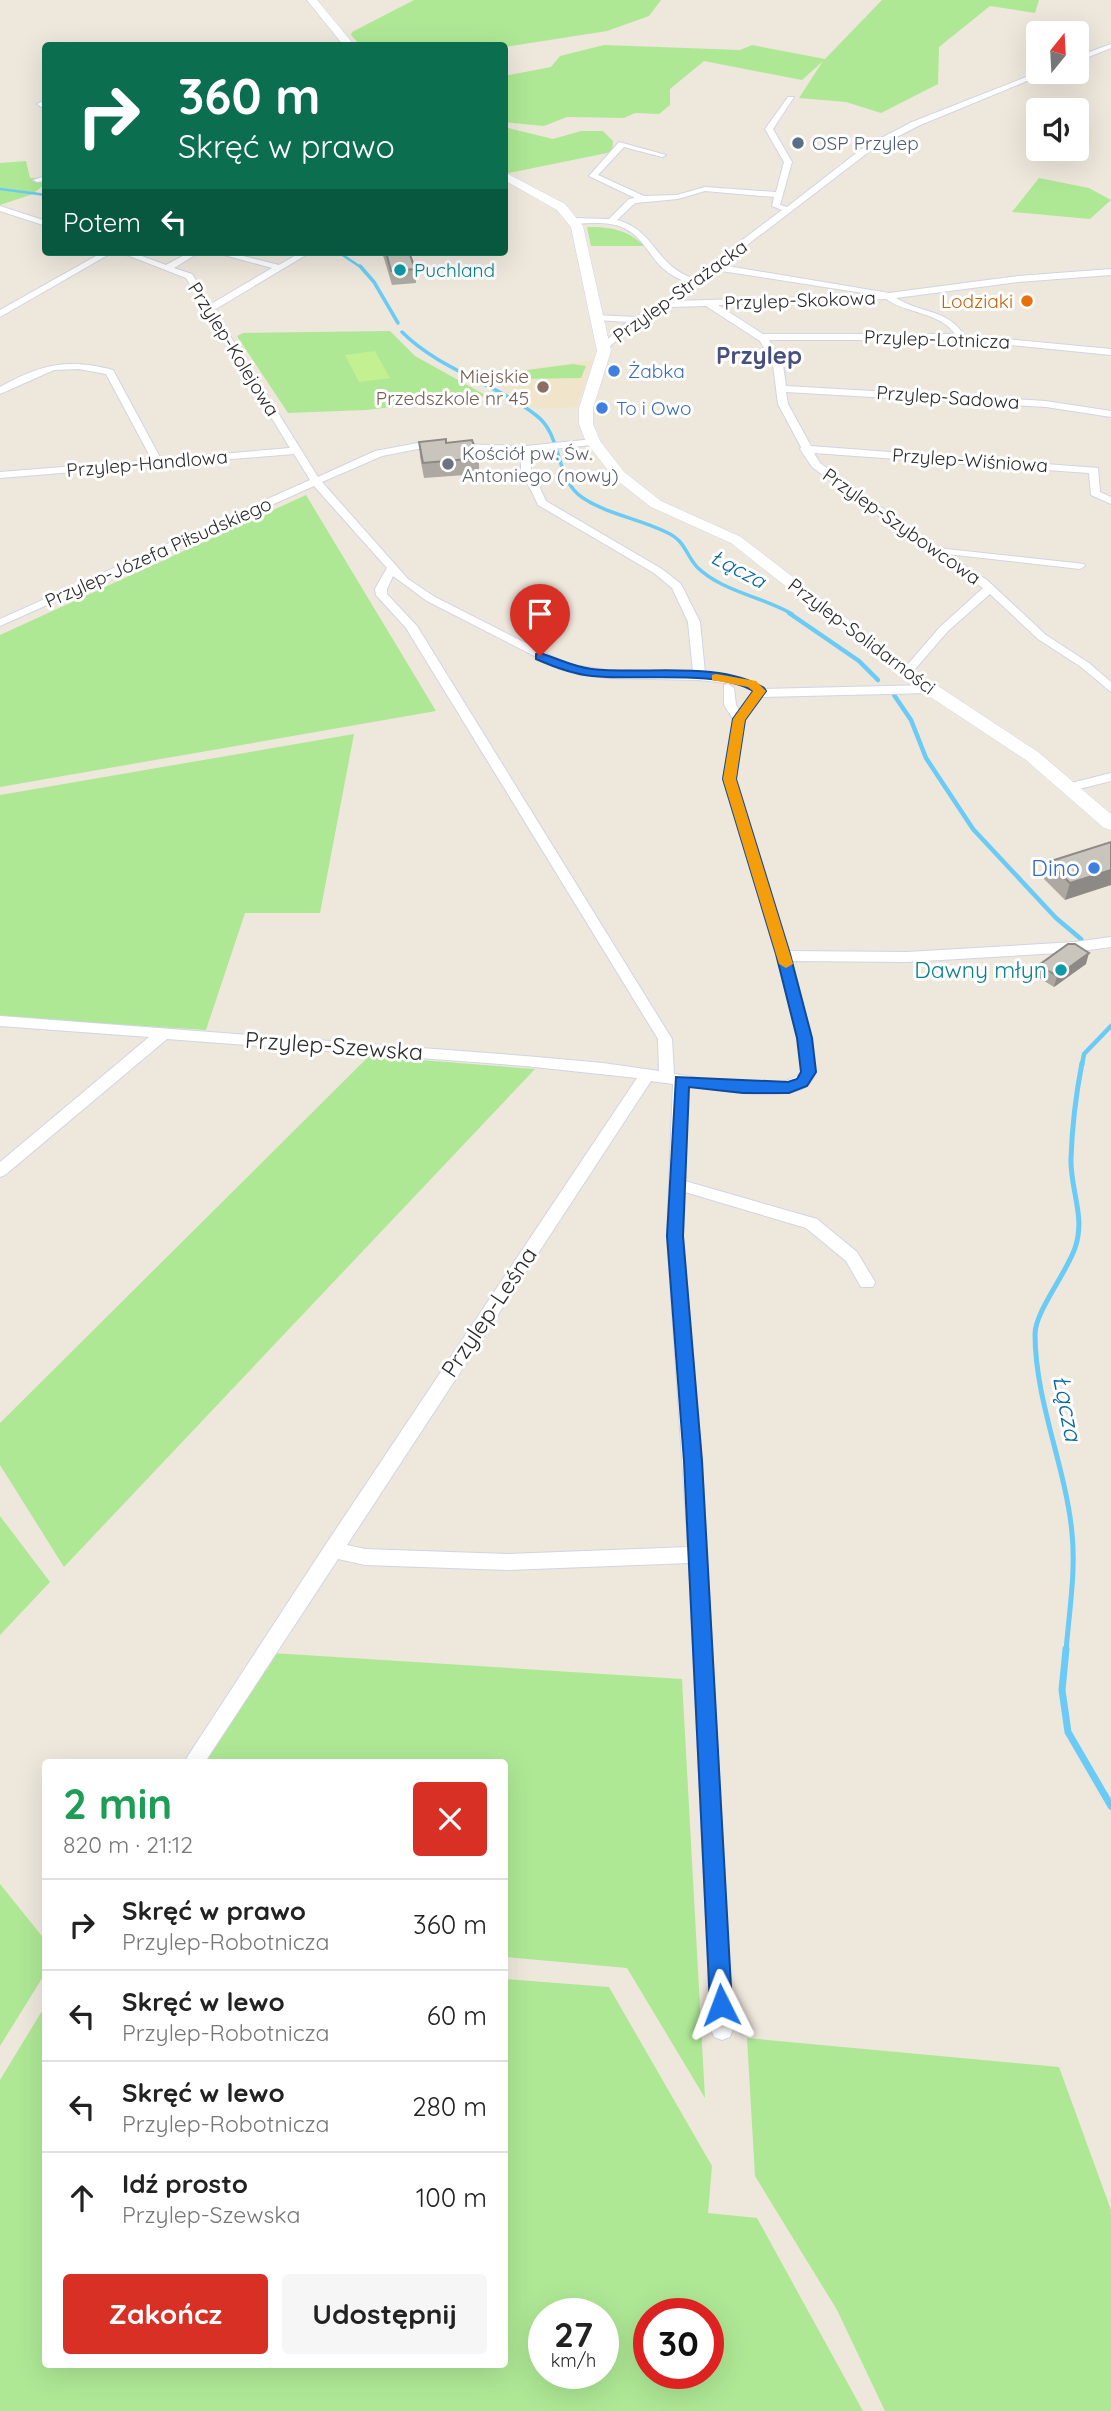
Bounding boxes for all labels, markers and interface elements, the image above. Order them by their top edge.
north arrow [1026,21,1088,84]
map controls [1026,21,1089,161]
text: 360 m [178,65,320,126]
icon: right [63,70,154,161]
button: sound [1026,98,1089,161]
text: Skręć w prawo [178,126,395,166]
place label: OSP Przylep [812,131,919,155]
marker: OSP Przylep [790,135,806,151]
icon: left [155,203,193,241]
text: Potem [63,206,141,239]
street label: Przylep-Strażacka [608,234,752,348]
place label: Puchland [414,258,495,282]
marker: Puchland [392,262,408,278]
street label: Przylep-Kolejowa [183,277,285,421]
street label: Przylep-Skokowa [724,285,876,315]
place label: Lodziaki [941,289,1013,313]
marker: Lodziaki [1019,293,1035,309]
street label: Przylep-Lotnicza [864,324,1010,354]
district label: Przylep [716,340,802,370]
place label: Żabka [628,359,685,383]
marker: Żabka [606,363,622,379]
place label: Miejskie Przedszkole nr 45 [376,364,529,410]
marker: Miejskie Przedszkole nr 45 [535,379,551,395]
street label: Przylep-Sadowa [876,380,1020,414]
place label: To i Owo [616,396,691,420]
marker: To i Owo [594,400,610,416]
place label: Kościół pw. Św. Antoniego (nowy) [462,441,619,487]
street label: Przylep-Wiśniowa [891,443,1049,477]
street label: Przylep-Handlowa [65,444,229,482]
marker: Kościół pw. Św. Antoniego (nowy) [440,456,456,472]
street label: Przylep-Szybowcowa [818,462,986,590]
street label: Przylep-Józefa Piłsudskiego [41,491,275,613]
water label: Łącza [707,543,772,594]
street label: Przylep-Solidarności [783,573,941,699]
pin [510,584,570,656]
icon: arrive [521,595,559,633]
place label: Dino [1031,853,1080,882]
marker: Dino [1086,860,1102,876]
place label: Dawny młyn [914,955,1047,984]
marker: Dawny młyn [1053,962,1069,978]
street label: Przylep-Szewska [244,1025,424,1066]
street label: Przylep-Leśna [434,1241,543,1382]
water label: Łącza [1047,1372,1089,1445]
text: 2 min [63,1777,172,1830]
button: close [413,1782,487,1856]
text: 820 m · 21:12 [63,1830,193,1859]
text: Skręć w prawo [122,1894,306,1927]
icon: right [63,1906,101,1944]
text: 360 m [413,1908,487,1941]
text: Przylep-Robotnicza [122,1927,330,1956]
position arrow [684,1968,758,2042]
text: Skręć w lewo [122,1985,285,2018]
icon: left [63,1997,101,2035]
text: 60 m [427,1999,487,2032]
text: Przylep-Robotnicza [122,2018,330,2047]
text: Skręć w lewo [122,2076,285,2109]
icon: left [63,2088,101,2126]
text: 280 m [412,2090,487,2123]
text: Przylep-Robotnicza [122,2109,330,2138]
text: Idź prosto [122,2167,248,2200]
icon: ahead [63,2179,101,2217]
text: 100 m [416,2181,487,2214]
text: Przylep-Szewska [122,2200,300,2229]
button: Zakończ [63,2274,268,2354]
button: Udostępnij [282,2274,487,2354]
speed limit sign: 30 [633,2298,724,2389]
text: 27 [554,2312,593,2356]
text: km/h [551,2349,596,2372]

